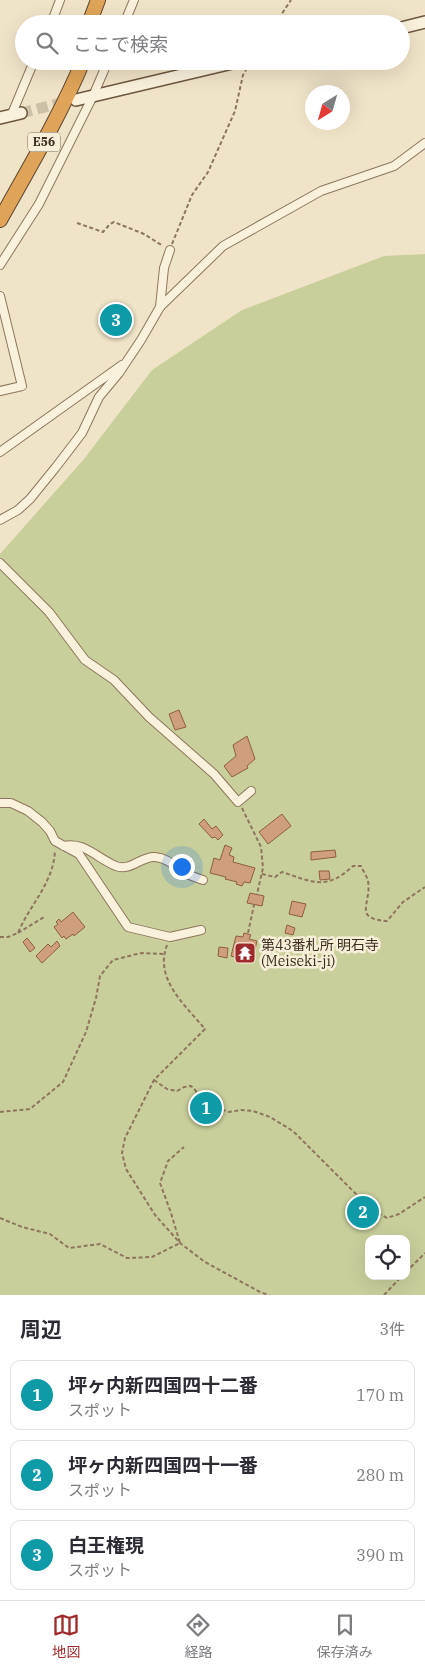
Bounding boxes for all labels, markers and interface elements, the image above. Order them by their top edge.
search box [15,15,410,70]
icon: search [33,29,61,57]
text: ここで検索 [73,32,168,56]
north arrow [305,85,350,130]
road number: E56 [28,132,60,152]
pin: 3 [100,301,132,339]
your location [169,854,195,880]
place label: 第43番札所 明石寺 (Meiseki-ji) [261,936,379,970]
temple icon: 第43番札所 明石寺 (Meiseki-ji) [233,941,257,965]
pin: 1 [190,1089,222,1127]
pin: 2 [347,1193,379,1231]
map controls [365,1235,410,1280]
button: locate [365,1235,410,1280]
text: 周辺 [20,1315,62,1343]
text: 3件 [379,1319,405,1339]
text: 坪ヶ内新四国四十二番 [68,1373,258,1397]
text: 1 [32,1385,42,1405]
text: 170 m [356,1385,404,1405]
text: スポット [68,1400,132,1420]
text: 坪ヶ内新四国四十一番 [68,1453,258,1477]
text: 2 [32,1465,42,1485]
text: 280 m [356,1465,404,1485]
text: スポット [68,1480,132,1500]
text: 白王権現 [68,1533,144,1557]
text: 3 [32,1545,42,1565]
text: 390 m [356,1545,404,1565]
text: スポット [68,1560,132,1580]
tab: 地図 [52,1611,80,1661]
tab: 経路 [184,1611,212,1661]
tab: 保存済み [317,1611,373,1661]

